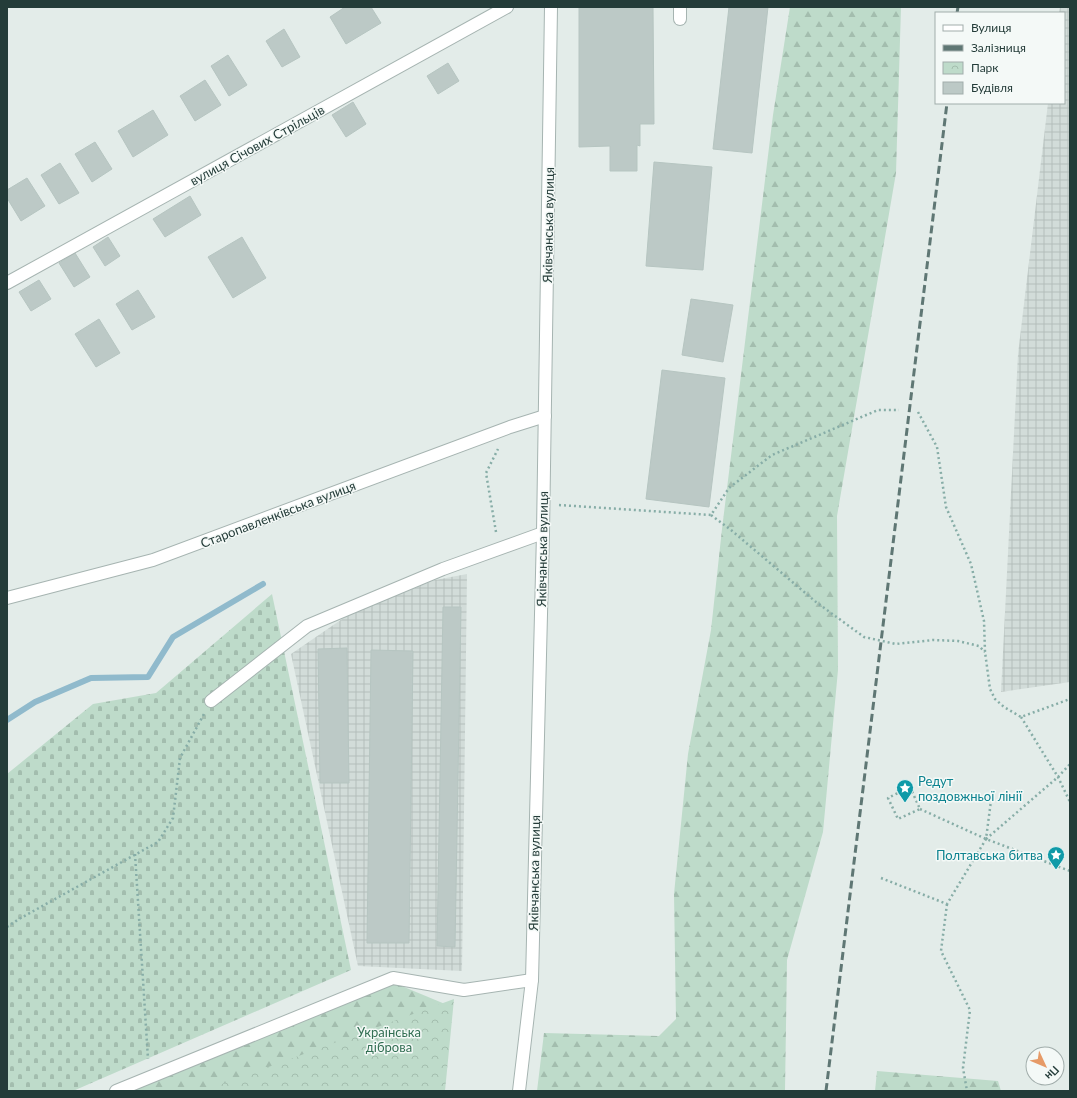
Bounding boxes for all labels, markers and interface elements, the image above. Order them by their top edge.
legend [935,12,1065,104]
text: Вулиця [971,20,1011,35]
text: Залізниця [971,40,1026,55]
text: Парк [971,60,999,75]
text: Будівля [971,80,1013,95]
street label: вулиця Січових Стрільців [187,101,327,189]
street label: Яківчанська вулиця [539,167,557,284]
street label: Старопавленківська вулиця [198,477,358,551]
street label: Яківчанська вулиця [533,491,551,608]
place label: Редут поздовжньої лінії [918,773,1023,804]
place icon: Редут поздовжньої лінії [895,778,915,803]
street label: Яківчанська вулиця [525,815,543,932]
place icon: Полтавська битва [1046,845,1066,870]
place label: Полтавська битва [936,847,1043,863]
park label: Українська діброва [357,1024,421,1055]
north arrow [1025,1046,1065,1086]
text: Пн [1043,1064,1062,1083]

